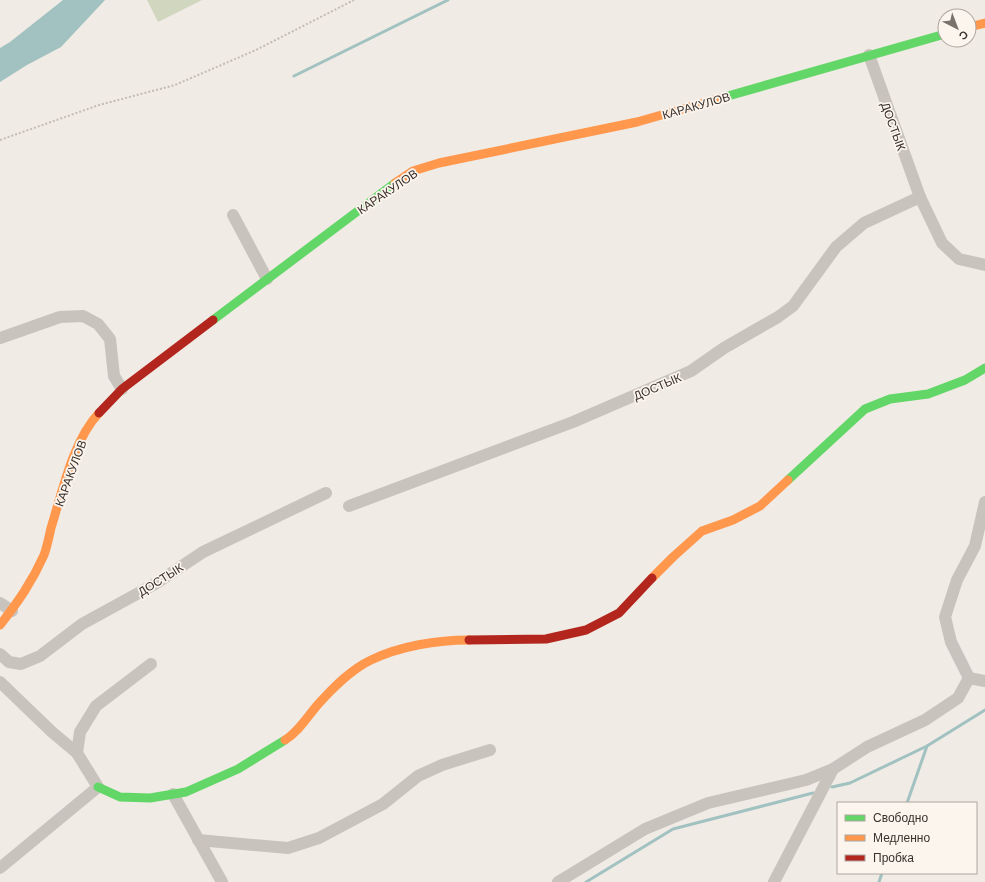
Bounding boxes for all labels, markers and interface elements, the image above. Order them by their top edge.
north arrow [937,8,977,48]
text: С [957,28,971,43]
street label: КАРАКУЛОВ [661,89,731,121]
street label: ДОСТЫК [878,100,909,153]
street label: КАРАКУЛОВ [354,166,420,216]
street label: ДОСТЫК [631,370,683,403]
street label: КАРАКУЛОВ [51,438,89,508]
street label: ДОСТЫК [135,560,186,599]
legend [837,802,977,874]
text: Свободно [873,810,928,825]
text: Медленно [873,830,930,845]
text: Пробка [873,850,914,865]

